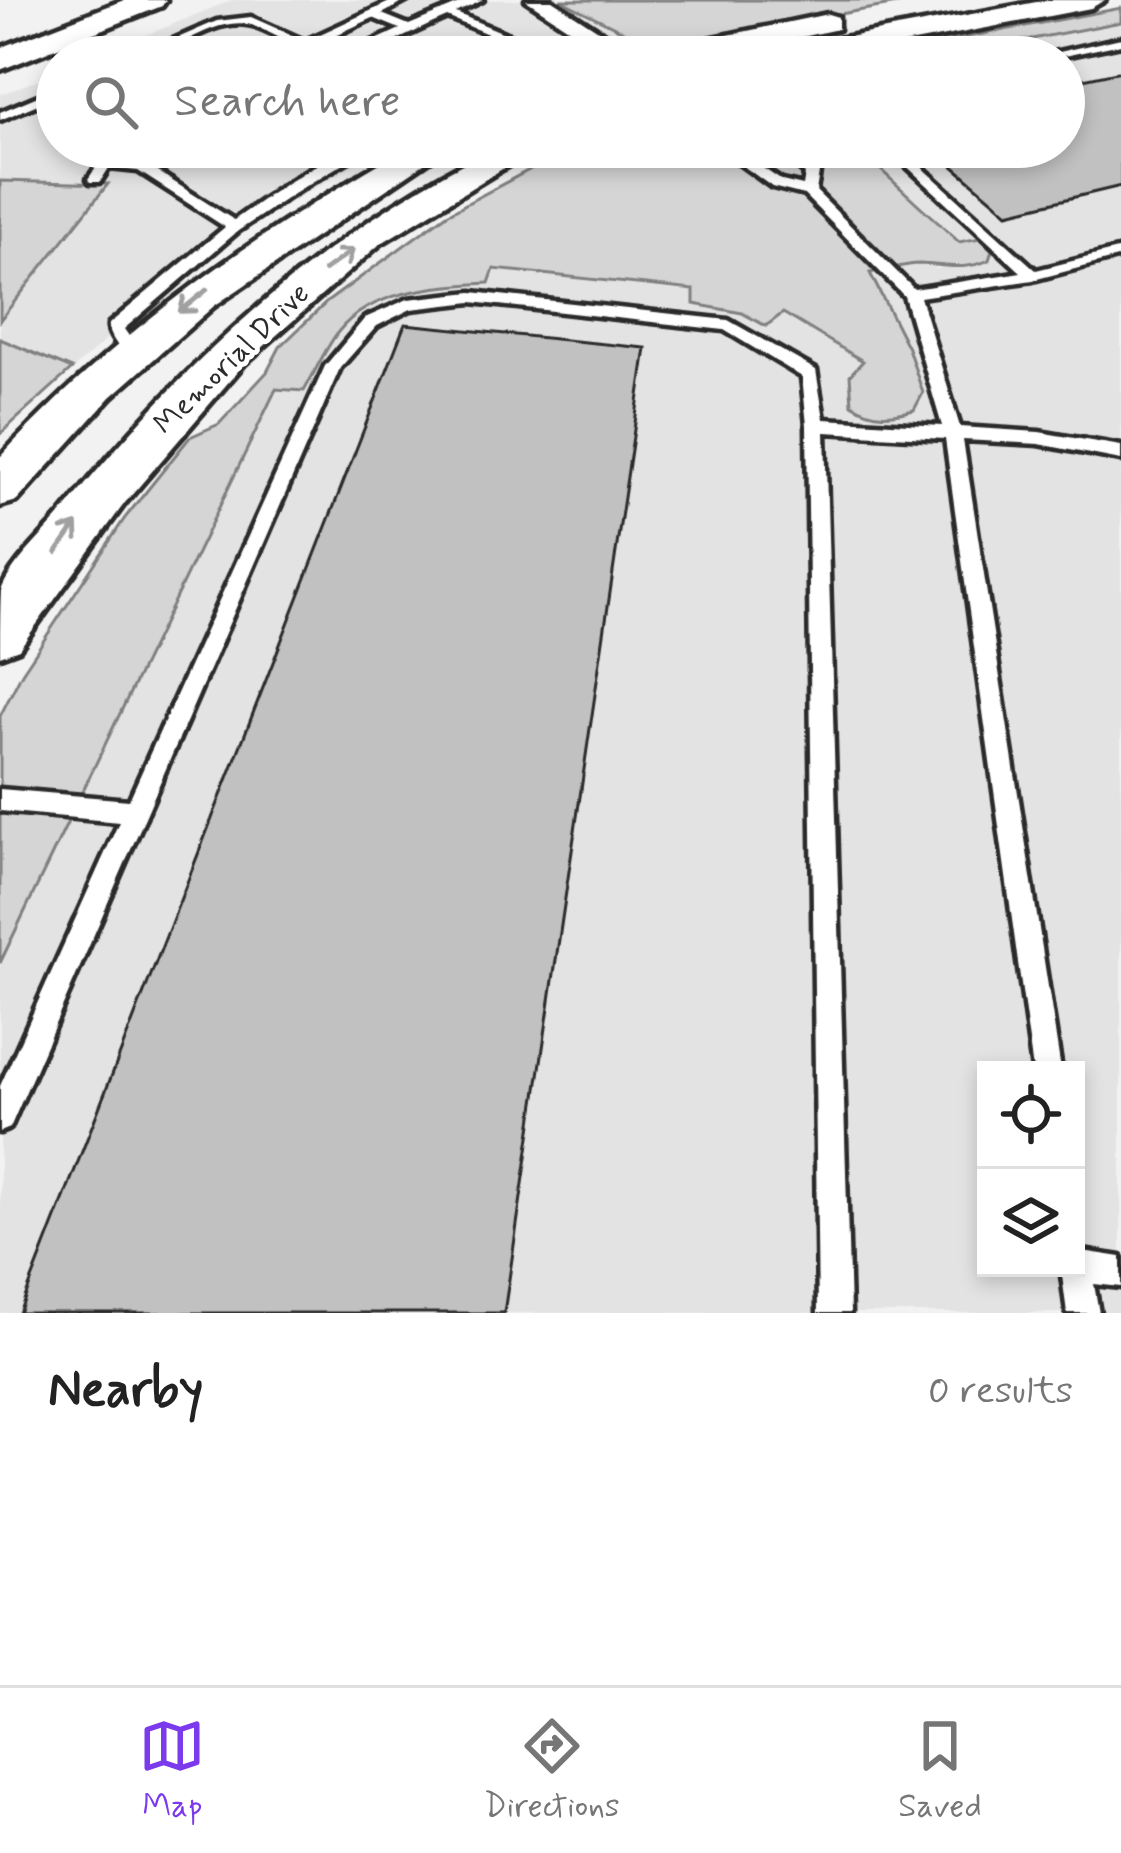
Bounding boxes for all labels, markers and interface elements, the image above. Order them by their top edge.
search box [36,36,1085,168]
icon: search [78,69,144,135]
text: Search here [174,73,401,132]
one-way arrow [322,248,355,274]
street label: Memorial Drive [146,275,318,444]
one-way arrow [177,288,209,314]
one-way arrow [54,522,79,555]
map controls [977,1061,1085,1277]
button: locate [977,1061,1085,1169]
button: layers [977,1169,1085,1277]
text: Nearby [48,1358,203,1424]
text: 0 results [928,1366,1073,1417]
tab: Map [139,1713,205,1829]
tab: Directions [484,1713,620,1829]
tab: Saved [898,1713,982,1829]

